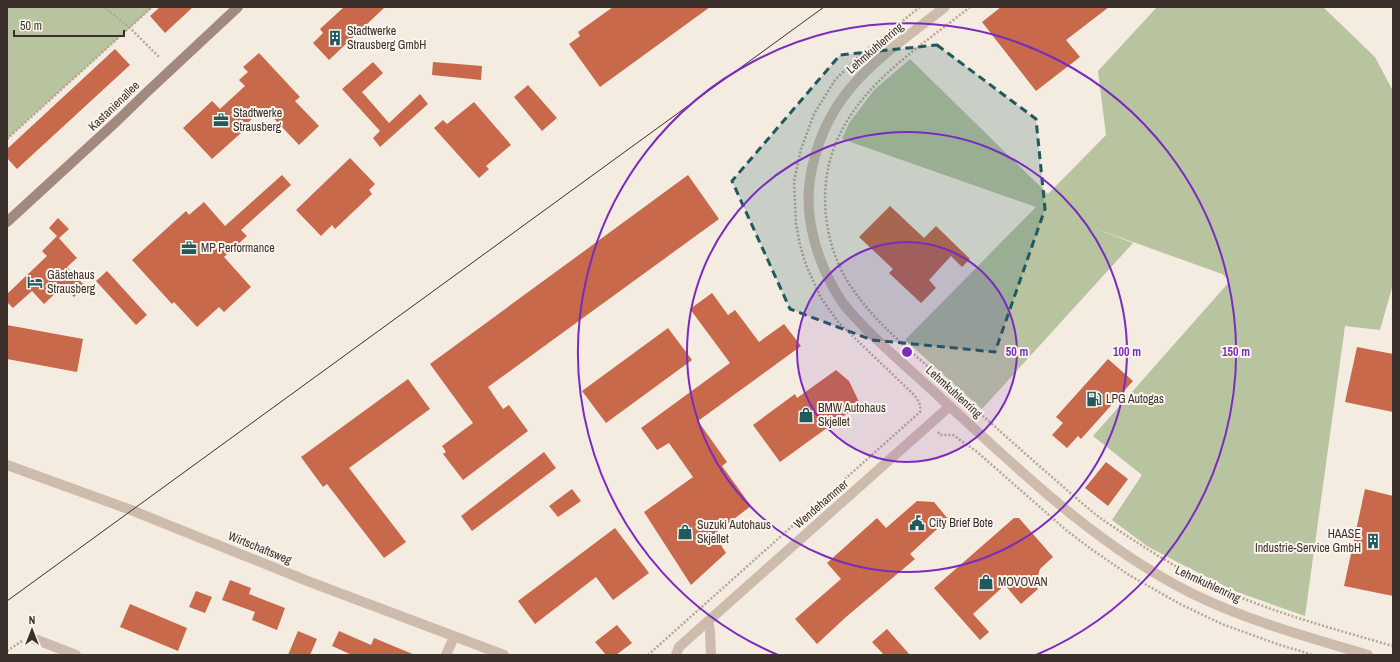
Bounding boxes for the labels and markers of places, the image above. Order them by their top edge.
place label: Stadtwerke Strausberg GmbH [347,23,426,53]
building icon: Stadtwerke Strausberg GmbH [326,29,344,47]
place label: Stadtwerke Strausberg [233,105,282,135]
office icon: Stadtwerke Strausberg [212,111,230,129]
office icon: MP Performance [180,239,198,257]
place label: MP Performance [201,240,275,256]
place label: Gästehaus Strausberg [47,267,96,297]
hotel icon: Gästehaus Strausberg [26,273,44,291]
centre of rings [900,345,914,359]
fuel station icon: LPG Autogas [1085,390,1103,408]
place label: LPG Autogas [1106,391,1164,407]
place label: BMW Autohaus Skjellet [818,400,886,430]
shop icon: BMW Autohaus Skjellet [797,406,815,424]
public building icon: City Brief Bote [908,514,926,532]
place label: City Brief Bote [929,515,993,531]
place label: Suzuki Autohaus Skjellet [697,517,771,547]
shop icon: Suzuki Autohaus Skjellet [676,523,694,541]
place label: HAASE Industrie-Service GmbH [1255,526,1361,556]
building icon: HAASE Industrie-Service GmbH [1364,532,1382,550]
shop icon: MOVOVAN [977,573,995,591]
place label: MOVOVAN [998,574,1048,590]

